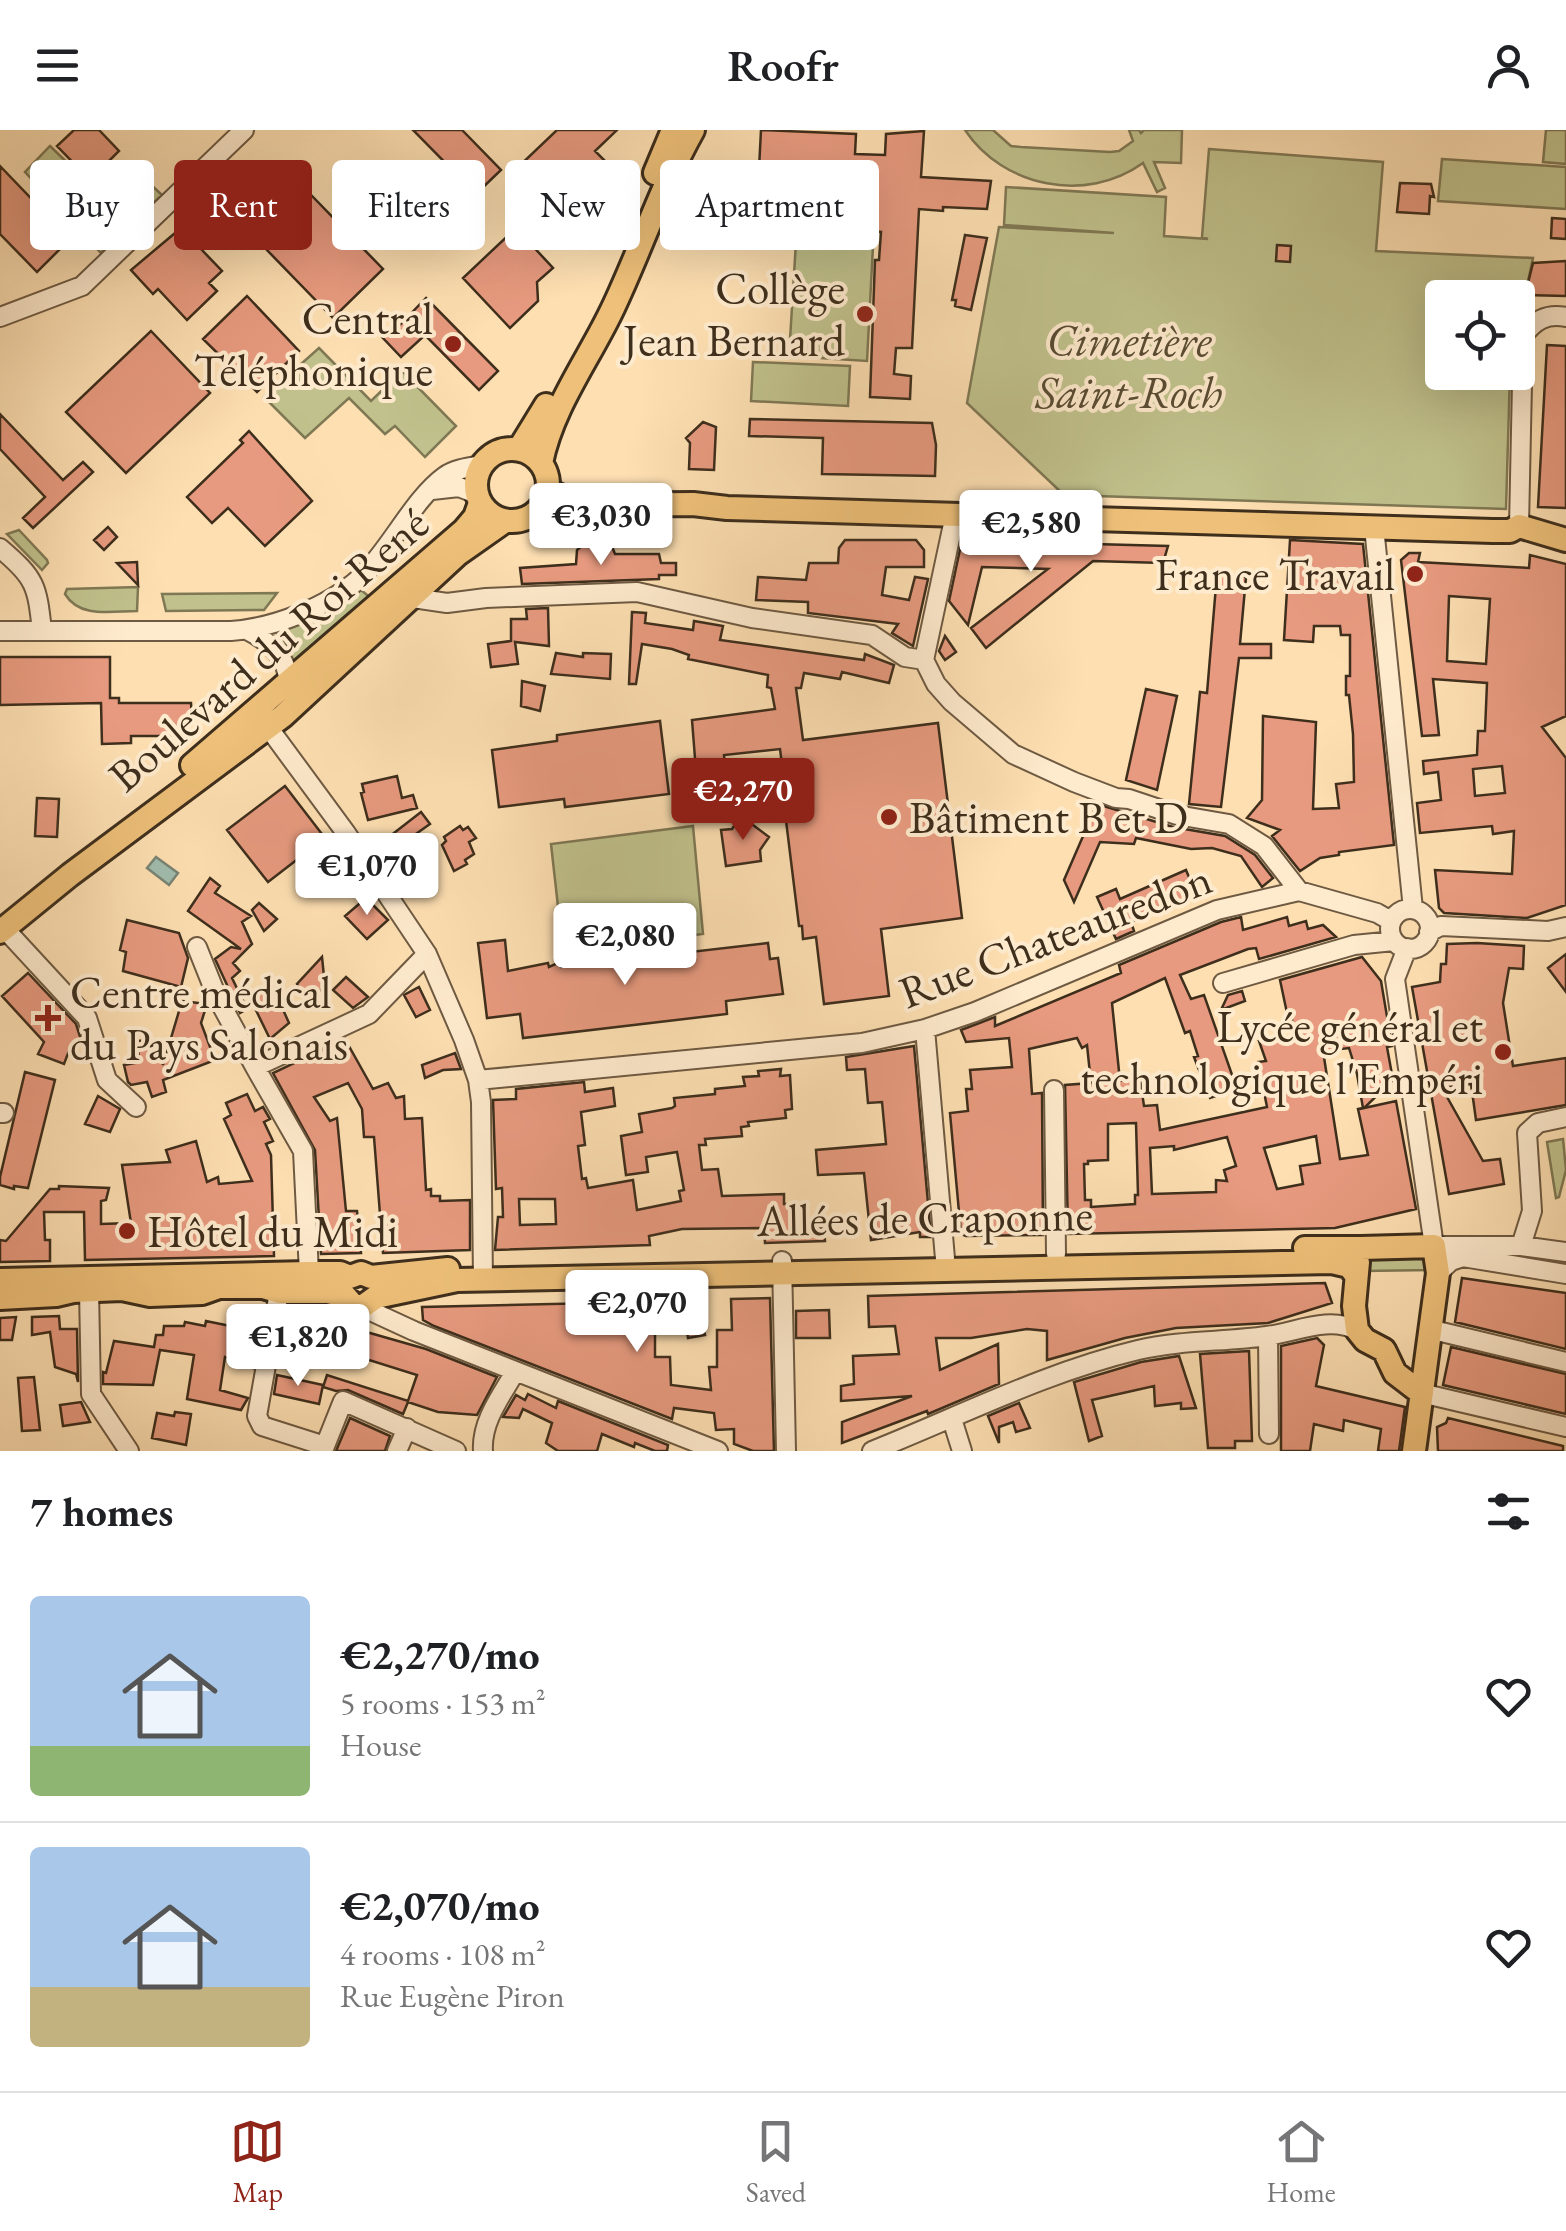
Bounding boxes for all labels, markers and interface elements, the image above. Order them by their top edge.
text: Roofr [727,36,839,94]
icon: menu [30,38,85,93]
icon: person [1481,38,1536,93]
chip: Buy [30,160,154,250]
chip: Rent [174,160,312,250]
chip: Filters [332,160,485,250]
chip: New [505,160,640,250]
chip: Apartment [660,160,879,250]
place label: Collège Jean Bernard [619,259,845,369]
map controls [1425,280,1535,390]
button: locate [1425,280,1535,390]
place label: Central Téléphonique [194,289,433,399]
marker: Collège Jean Bernard [854,303,876,325]
park label: Cimetière Saint-Roch [1035,311,1222,421]
marker: Central Téléphonique [442,333,464,355]
pin: €3,030 [520,483,682,568]
pin: €2,580 [950,490,1112,575]
street label: Boulevard du Roi René [96,494,440,804]
text: €3,030 [551,494,651,536]
text: €2,580 [981,501,1081,543]
place label: France Travail [1155,545,1395,603]
marker: France Travail [1404,563,1426,585]
pin: €2,270 [662,758,824,843]
text: €2,270 [693,769,793,811]
place label: Bâtiment B et D [909,788,1188,846]
marker: Bâtiment B et D [878,806,900,828]
pin: €1,070 [286,833,448,918]
text: €1,070 [317,844,417,886]
street label: Rue Chateauredon [891,849,1219,1021]
pin: €2,080 [544,903,706,988]
text: €2,080 [575,914,675,956]
place label: Centre médical du Pays Salonais [70,963,348,1073]
place label: Lycée général et technologique l'Empéri [1080,997,1483,1107]
marker: Centre médical du Pays Salonais [35,1005,61,1031]
marker: Lycée général et technologique l'Empéri [1492,1041,1514,1063]
street label: Allées de Craponne [756,1185,1093,1249]
place label: Hôtel du Midi [147,1202,398,1260]
marker: Hôtel du Midi [116,1220,138,1242]
pin: €2,070 [556,1270,718,1355]
text: €2,070 [587,1281,687,1323]
pin: €1,820 [217,1304,379,1389]
text: €1,820 [248,1315,348,1357]
text: 7 homes [30,1484,173,1539]
icon: filters [1481,1484,1536,1539]
text: €2,270/mo [340,1627,540,1682]
icon: home [110,1636,230,1756]
icon: heart [1481,1669,1536,1724]
text: 5 rooms · 153 m² [340,1682,546,1724]
text: House [340,1724,421,1766]
text: €2,070/mo [340,1878,540,1933]
icon: home [110,1887,230,2007]
icon: heart [1481,1920,1536,1975]
text: 4 rooms · 108 m² [340,1933,546,1975]
text: Rue Eugène Piron [340,1975,565,2017]
tab: Map [230,2114,285,2210]
tab: Saved [746,2114,806,2210]
tab: Home [1266,2114,1336,2210]

